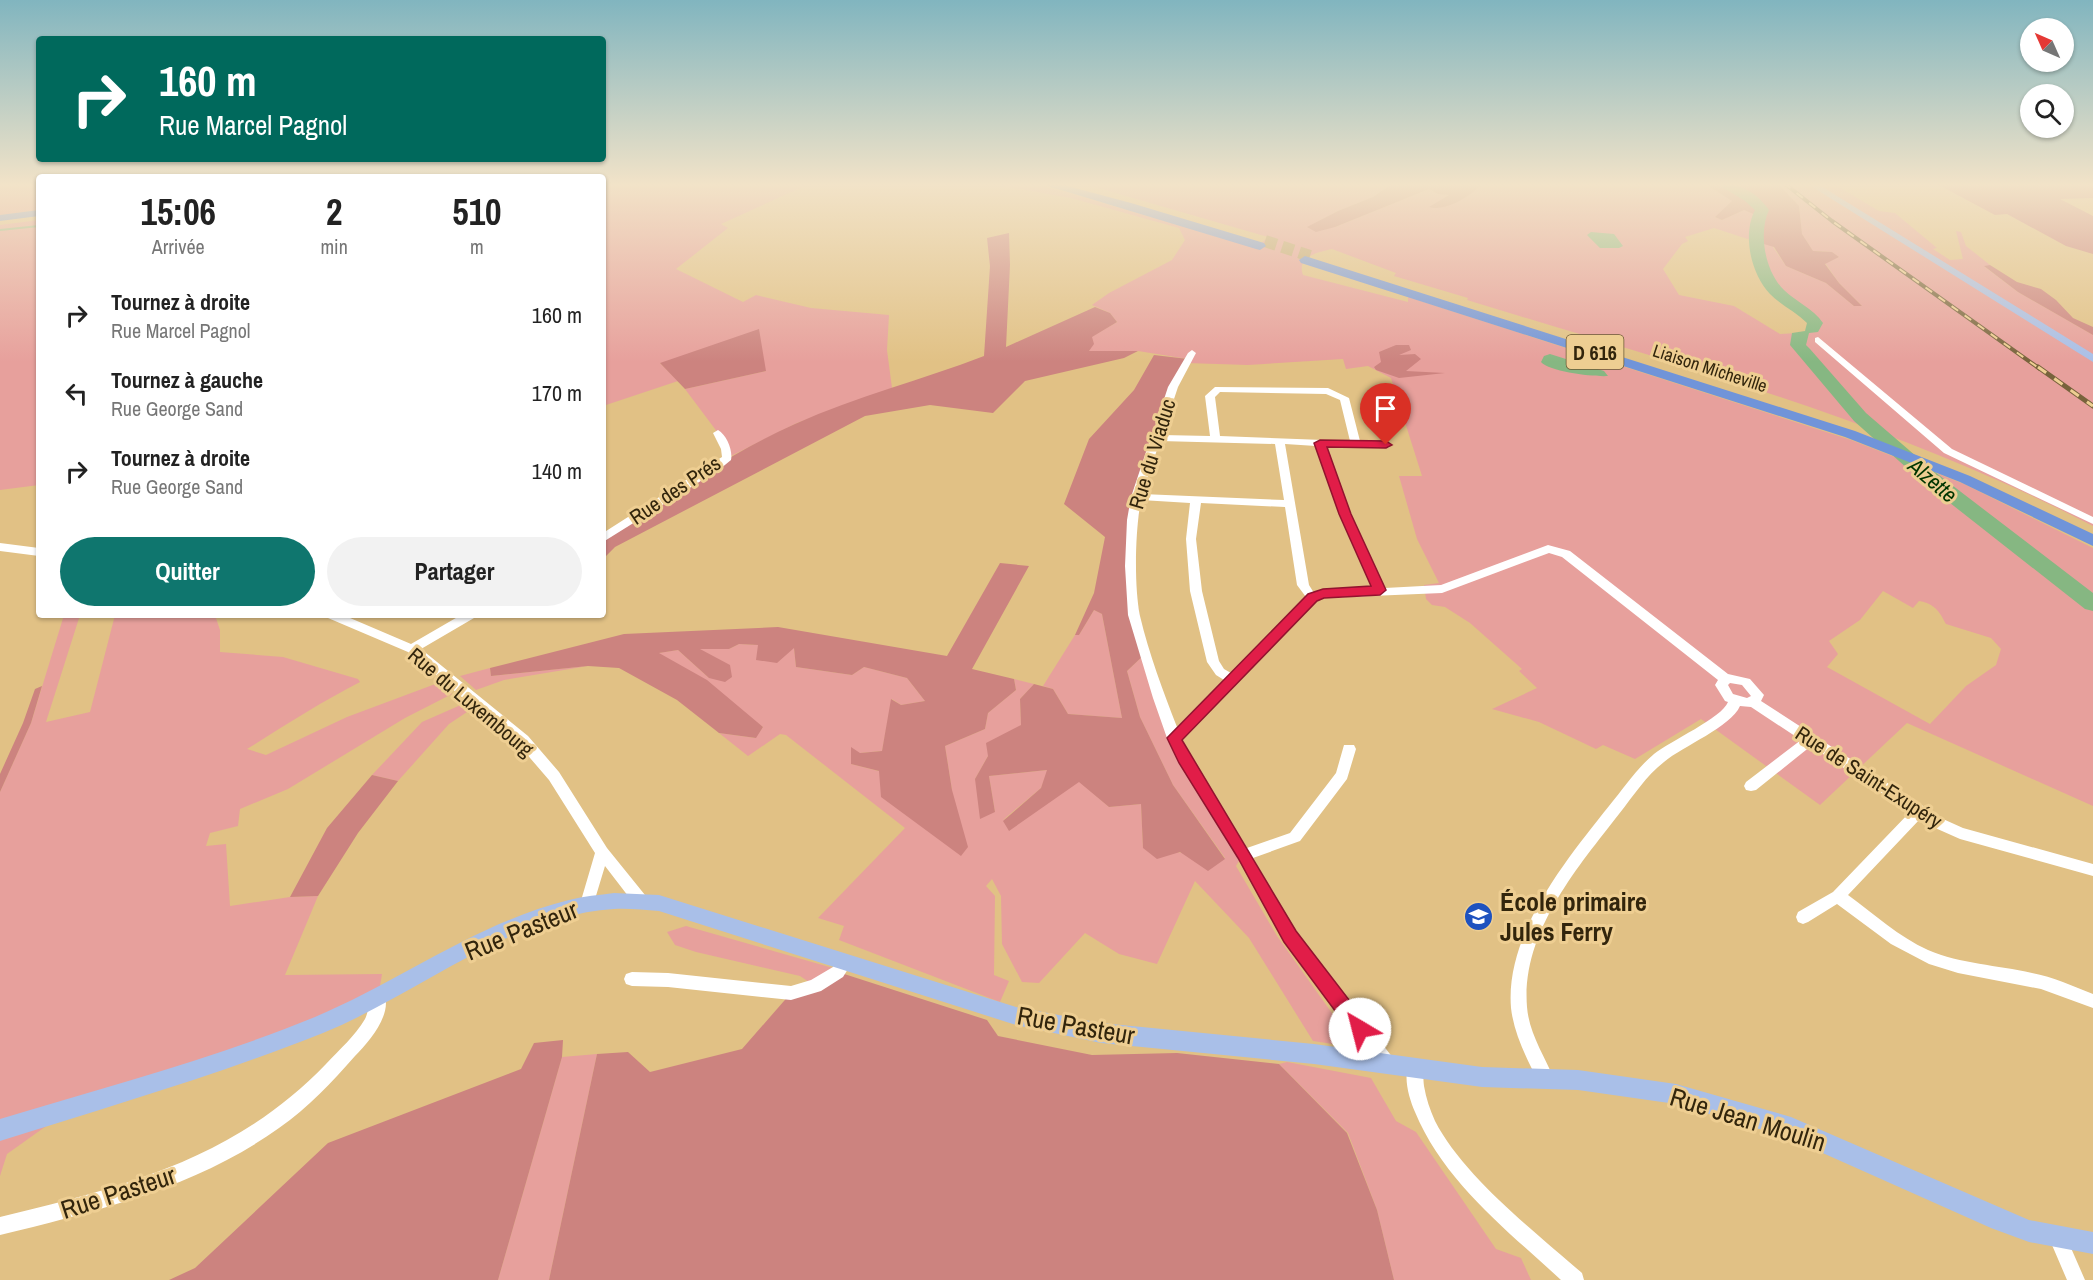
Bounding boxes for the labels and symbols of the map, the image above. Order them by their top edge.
north arrow [2020,18,2074,72]
road number: D 616 [1566,335,1624,369]
street label: Liaison Micheville [1650,338,1770,398]
pin [1360,383,1411,445]
street label: Rue du Viaduc [1122,395,1182,513]
street label: Rue des Prés [624,449,726,531]
water label: Alzette [1901,450,1964,509]
street label: Rue du Luxembourg [402,641,540,764]
street label: Rue de Saint-Exupéry [1790,719,1948,836]
place label: École primaire Jules Ferry [1500,884,1647,949]
street label: Rue Pasteur [460,892,582,968]
school or university icon: École primaire Jules Ferry [1463,900,1495,932]
street label: Rue Pasteur [1015,997,1137,1053]
position arrow [1328,997,1392,1061]
street label: Rue Jean Moulin [1666,1079,1830,1159]
street label: Rue Pasteur [56,1157,180,1227]

